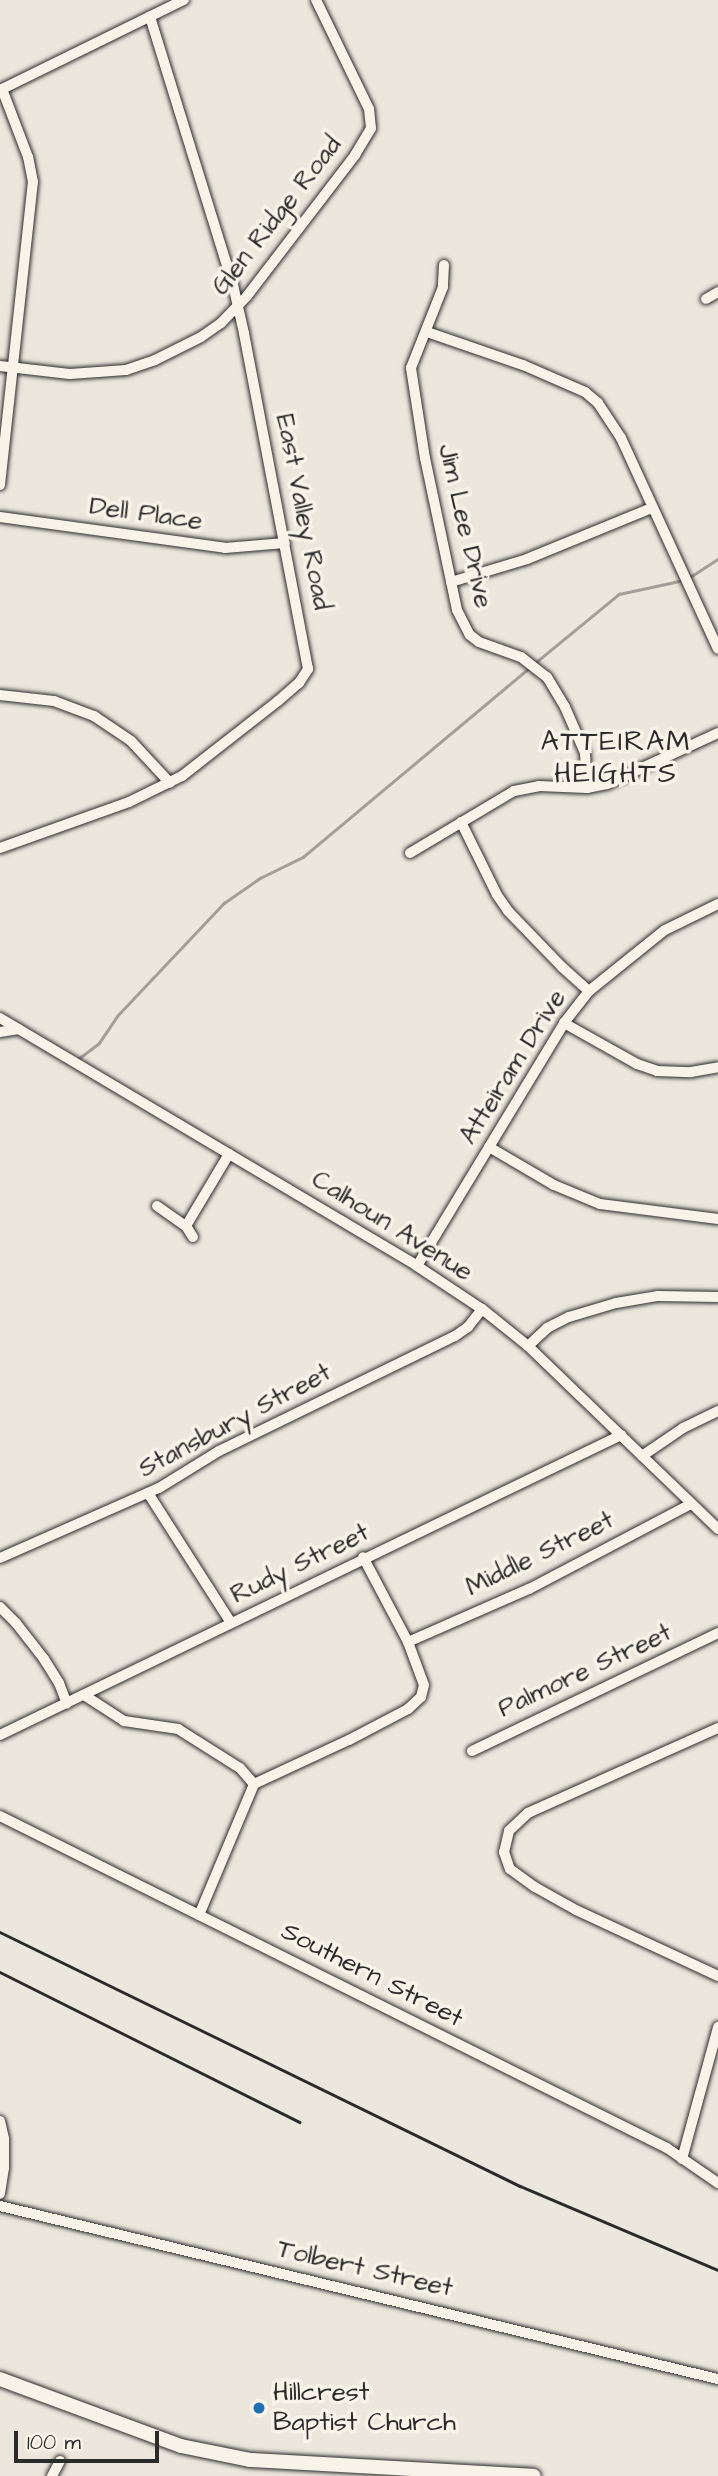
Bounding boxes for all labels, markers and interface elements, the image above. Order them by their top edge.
street label: Glen Ridge Road [205,130,349,302]
street label: East Valley Road [269,411,337,613]
street label: Jim Lee Drive [431,441,499,611]
street label: Dell Place [87,491,205,537]
district label: ATTEIRAM HEIGHTS [542,725,690,791]
street label: Atteiram Drive [453,984,573,1150]
street label: Calhoun Avenue [306,1164,478,1288]
street label: Stansbury Street [133,1357,337,1485]
street label: Middle Street [461,1505,619,1603]
street label: Rudy Street [226,1517,374,1611]
street label: Palmore Street [493,1617,677,1725]
street label: Southern Street [276,1916,468,2034]
street label: Tolbert Street [274,2234,456,2304]
place label: Hillcrest Baptist Church [273,2377,456,2438]
marker: Hillcrest Baptist Church [251,2400,267,2416]
scale bar [18,2416,163,2460]
text: 100 m [27,2428,81,2457]

